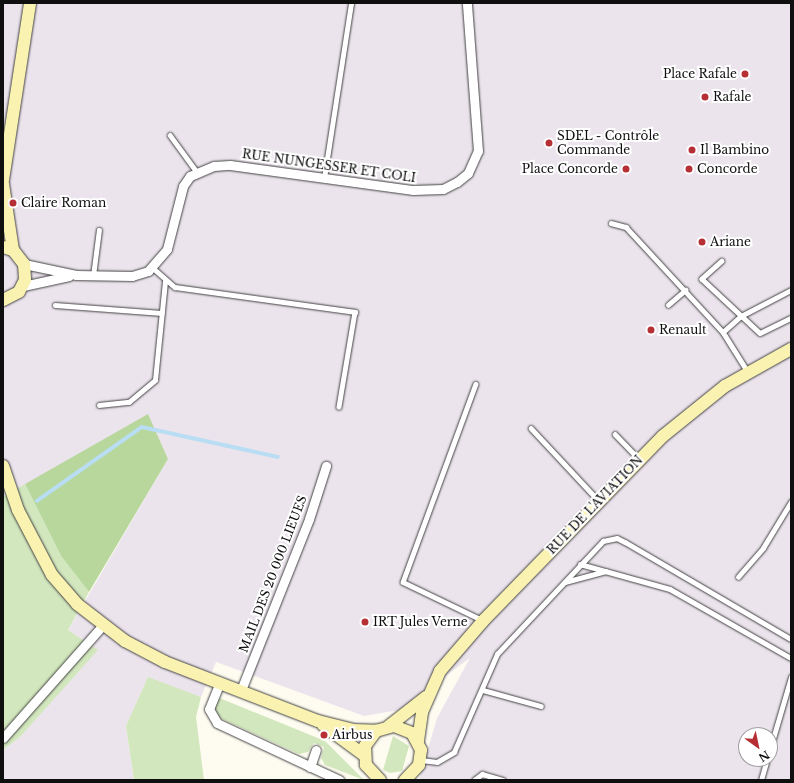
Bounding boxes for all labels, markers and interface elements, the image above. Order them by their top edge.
place label: Place Rafale [663,67,737,81]
marker: Place Rafale [740,69,750,79]
place label: Rafale [713,90,751,104]
marker: Rafale [700,92,710,102]
place label: SDEL - Contrôle Commande [557,129,660,157]
marker: SDEL - Contrôle Commande [544,138,554,148]
place label: Il Bambino [700,143,769,157]
marker: Il Bambino [687,145,697,155]
street label: RUE NUNGESSER ET COLI [241,147,417,185]
place label: Place Concorde [522,162,618,176]
place label: Concorde [697,162,758,176]
marker: Place Concorde [621,164,631,174]
marker: Concorde [684,164,694,174]
place label: Claire Roman [21,196,106,210]
marker: Claire Roman [8,198,18,208]
place label: Ariane [710,235,751,249]
marker: Ariane [697,237,707,247]
place label: Renault [659,323,707,337]
marker: Renault [646,325,656,335]
street label: RUE DE L'AVIATION [544,453,646,557]
street label: MAIL DES 20 000 LIEUES [236,493,310,655]
place label: IRT Jules Verne [373,615,469,629]
marker: IRT Jules Verne [360,617,370,627]
north arrow [738,727,778,767]
place label: Airbus [332,728,372,742]
marker: Airbus [319,730,329,740]
text: N [756,748,772,765]

